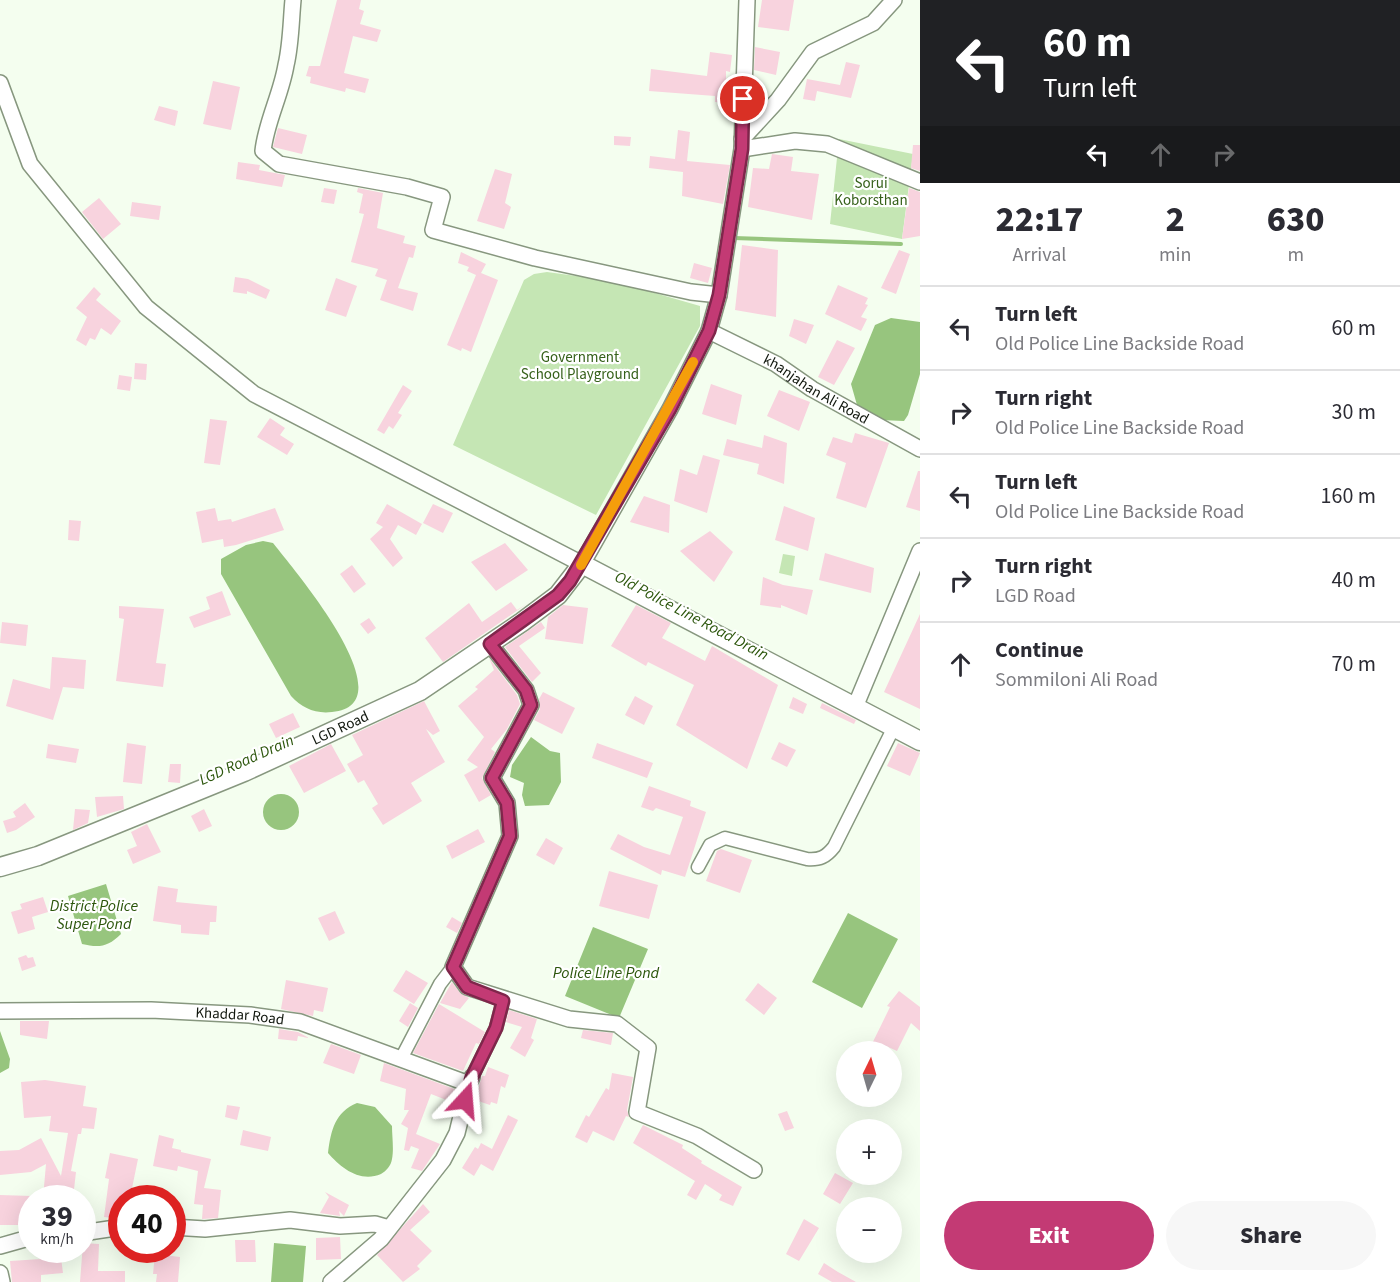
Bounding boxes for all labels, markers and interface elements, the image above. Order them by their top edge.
text: 60 m [1043,13,1132,73]
icon: left [944,24,1022,102]
text: Turn left [1043,69,1137,108]
pin [717,73,768,124]
icon: arrive [726,82,759,115]
icon: left [1081,138,1114,171]
icon: ahead [1144,138,1177,171]
icon: right [1207,138,1240,171]
park label: Sorui Koborsthan [834,173,908,211]
text: 22:17 [995,194,1084,245]
text: 2 [1166,194,1185,245]
text: 630 [1267,194,1325,245]
text: Arrival [1013,241,1066,269]
text: min [1159,241,1191,269]
text: m [1287,241,1304,269]
text: Turn left [995,298,1077,330]
icon: left [944,312,977,345]
text: 60 m [1331,312,1376,344]
text: Old Police Line Backside Road [995,330,1244,358]
park label: Government School Playground [521,347,639,385]
street label: khanjahan Ali Road [760,349,873,430]
text: Turn right [995,382,1092,414]
icon: right [944,396,977,429]
text: 30 m [1331,396,1376,428]
text: Old Police Line Backside Road [995,414,1244,442]
text: Turn left [995,466,1077,498]
icon: left [944,480,977,513]
text: 160 m [1321,480,1376,512]
text: Old Police Line Backside Road [995,498,1244,526]
text: Turn right [995,550,1092,582]
icon: right [944,564,977,597]
text: 40 m [1331,564,1376,596]
water label: Old Police Line Road Drain [611,566,772,666]
text: LGD Road [995,582,1076,610]
text: Continue [995,634,1084,666]
icon: ahead [944,648,977,681]
text: 70 m [1331,648,1376,680]
text: Sommiloni Ali Road [995,666,1158,694]
street label: LGD Road [309,706,372,750]
water label: LGD Road Drain [195,729,297,791]
water label: District Police Super Pond [50,895,139,935]
water label: Police Line Pond [553,962,660,984]
street label: Khaddar Road [195,1002,285,1031]
north arrow [836,1041,902,1107]
map controls [836,1041,902,1263]
position arrow [433,1068,497,1132]
button: + [836,1119,902,1185]
speed limit sign: 40 [108,1185,186,1263]
text: 39 [41,1195,73,1238]
button: − [836,1197,902,1263]
button: Exit [944,1201,1154,1270]
button: Share [1166,1201,1376,1270]
text: km/h [40,1229,74,1250]

